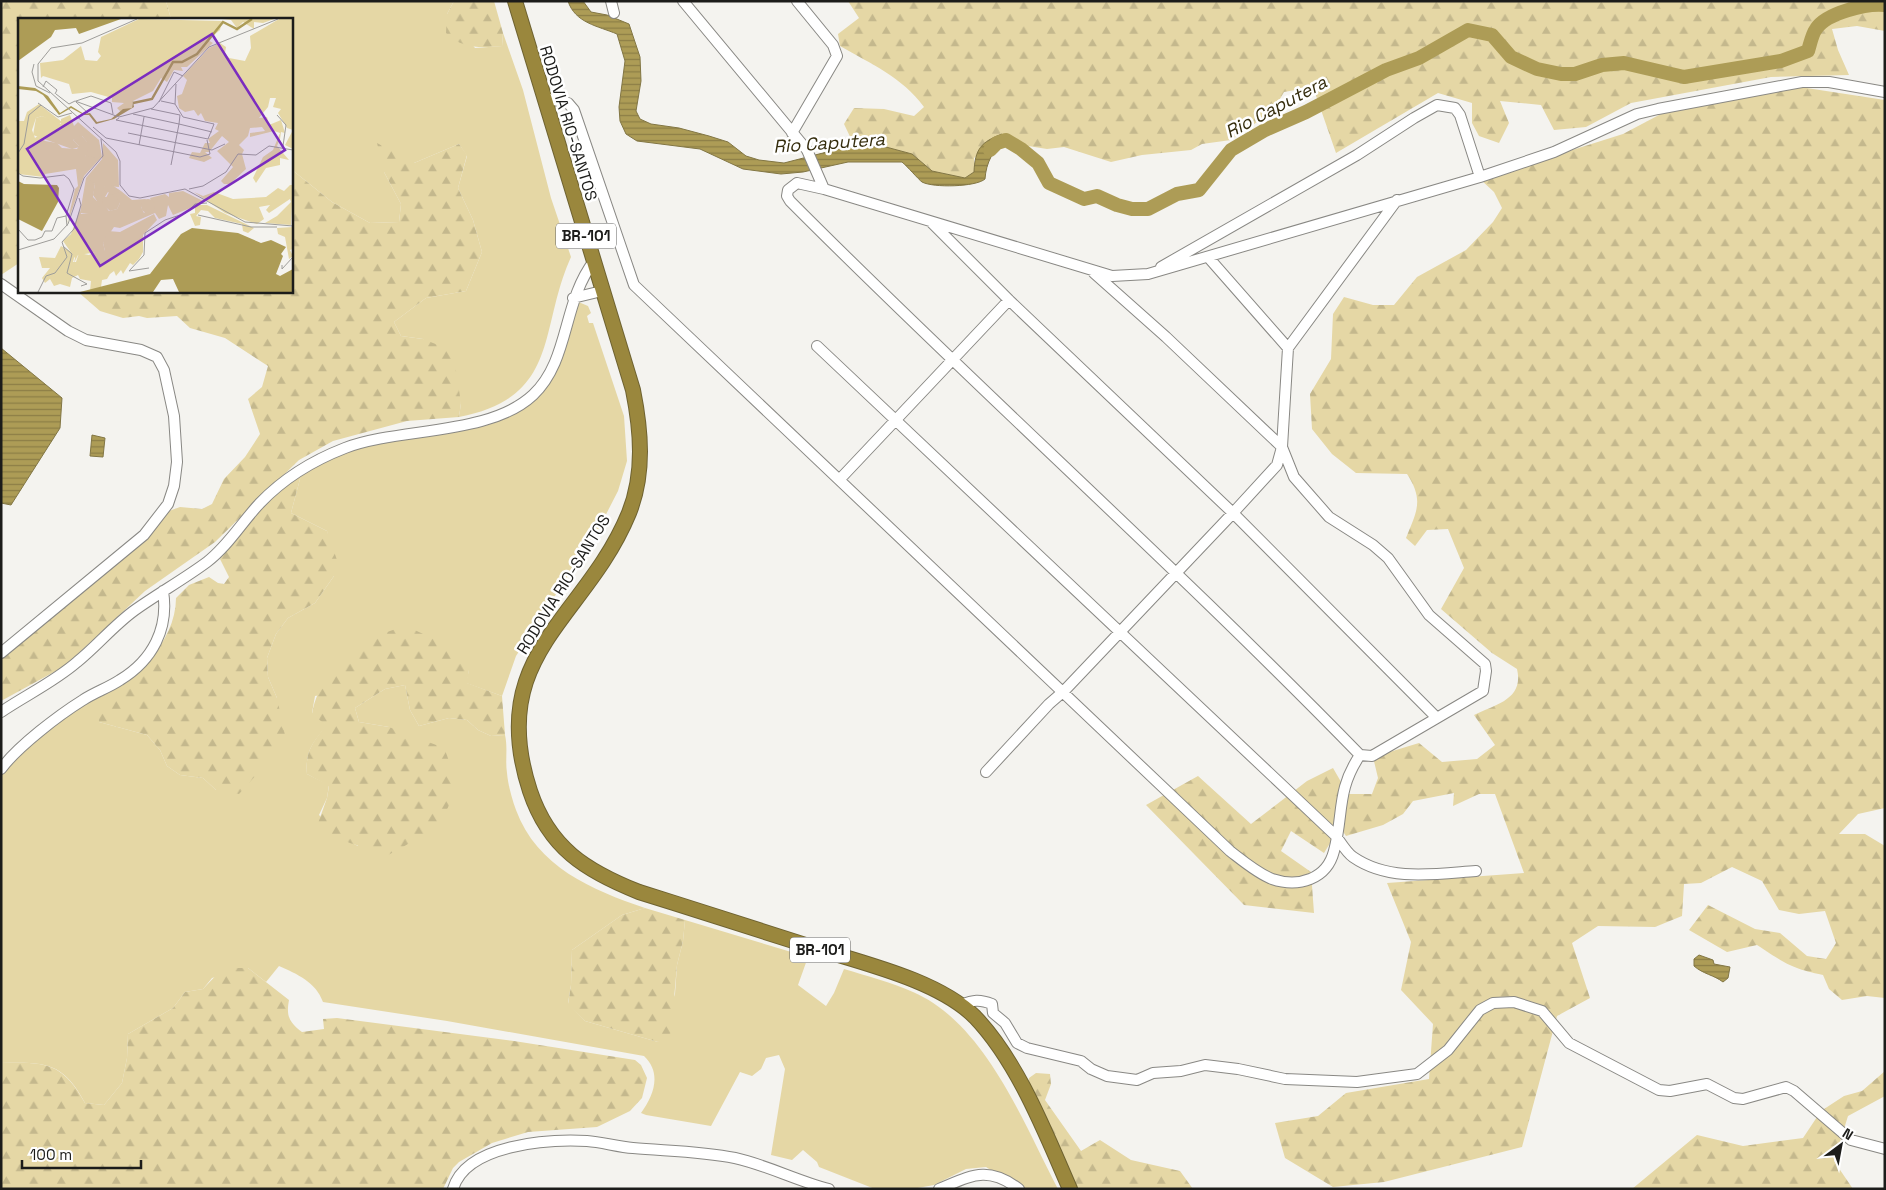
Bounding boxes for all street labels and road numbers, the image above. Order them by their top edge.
street label: RODOVIA RIO-SANTOS [535,43,602,203]
road number: BR-101 [556,224,616,248]
street label: RODOVIA RIO-SANTOS [512,510,615,658]
road number: BR-101 [790,938,850,962]

